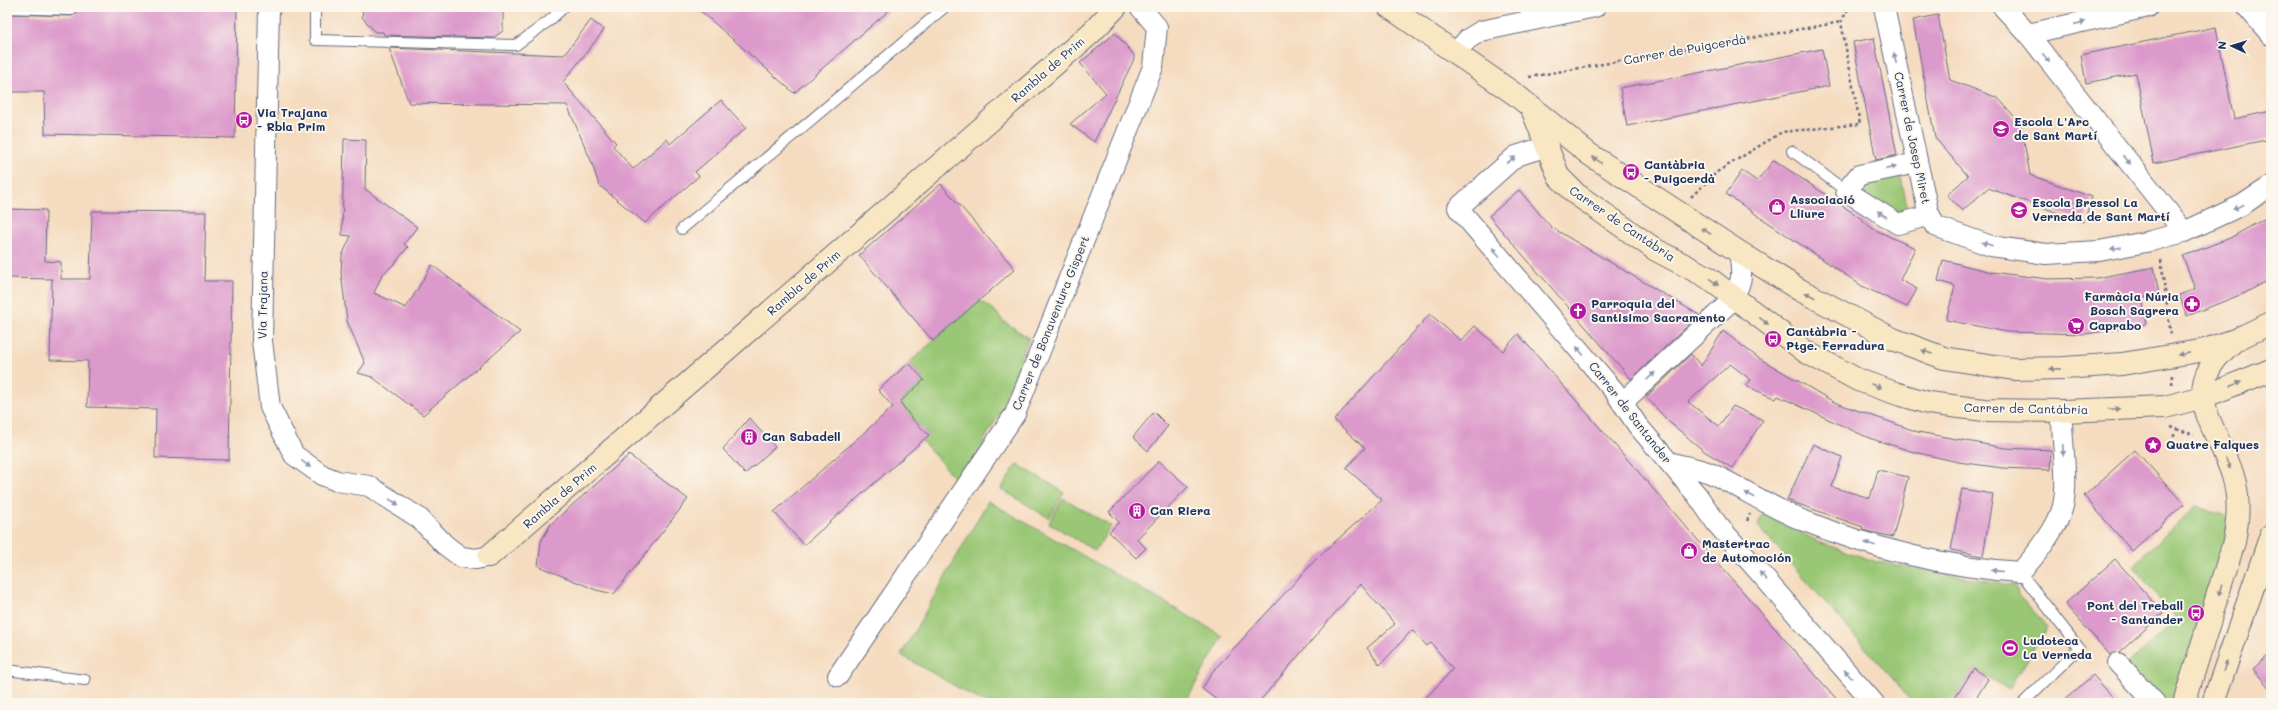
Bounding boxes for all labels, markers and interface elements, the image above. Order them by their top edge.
one-way arrow [2073,19,2086,25]
north arrow [2212,26,2252,66]
street label: Carrer de Puigcerdà [1622,30,1747,68]
street label: Rambla de Prim [1007,33,1087,106]
text: N [2214,41,2229,50]
one-way arrow [1892,52,1898,64]
one-way arrow [2042,52,2051,63]
street label: Carrer de Josep Miret [1891,70,1935,205]
place label: Via Trajana - Rbla Prim [257,104,328,134]
bus stop icon: Via Trajana - Rbla Prim [234,110,254,130]
place label: Escola L'Arc de Sant Martí [2014,113,2097,143]
school or university icon: Escola L'Arc de Sant Martí [1991,119,2011,139]
one-way arrow [2123,154,2132,165]
one-way arrow [1506,156,1517,164]
one-way arrow [1592,156,1603,164]
place label: Cantàbria - Puigcerdà [1644,156,1715,186]
bus stop icon: Cantàbria - Puigcerdà [1621,162,1641,182]
one-way arrow [1885,165,1898,171]
street label: Carrer de Cantàbria [1566,182,1679,265]
place label: Associació Lliure [1790,191,1855,221]
place label: Escola Bressol La Verneda de Sant Martí [2032,194,2170,224]
shop icon: Associació Lliure [1767,197,1787,217]
school or university icon: Escola Bressol La Verneda de Sant Martí [2009,200,2029,220]
one-way arrow [2232,203,2244,210]
one-way arrow [1876,210,1887,218]
one-way arrow [1701,227,1711,235]
street label: Carrer de Bonaventura Gispert [1008,233,1093,412]
one-way arrow [1980,241,1992,247]
one-way arrow [2109,245,2122,251]
street label: Rambla de Prim [763,246,843,319]
one-way arrow [1491,247,1500,257]
street label: Via Trajana [253,271,271,339]
one-way arrow [1709,278,1719,286]
place label: Farmàcia Núria Bosch Sagrera [2084,288,2179,318]
one-way arrow [1805,292,1816,299]
pharmacy icon: Farmàcia Núria Bosch Sagrera [2182,294,2202,314]
place label: Parroquia del Santisimo Sacramento [1591,295,1725,325]
church icon: Parroquia del Santisimo Sacramento [1568,301,1588,321]
one-way arrow [1759,316,1769,325]
supermarket icon: Caprabo [2066,316,2086,336]
place label: Caprabo [2089,317,2141,333]
place label: Cantàbria - Ptge. Ferradura [1786,323,1885,353]
bus stop icon: Cantàbria - Ptge. Ferradura [1763,329,1783,349]
one-way arrow [1576,346,1585,356]
one-way arrow [1921,348,1933,354]
one-way arrow [2178,352,2190,358]
street label: Carrer de Santander [1586,358,1676,467]
one-way arrow [2049,365,2061,372]
one-way arrow [1646,371,1656,381]
one-way arrow [2230,380,2242,386]
one-way arrow [1870,384,1882,390]
street label: Carrer de Cantàbria [1964,399,2088,417]
one-way arrow [2108,406,2121,412]
building icon: Can Sabadell [739,427,759,447]
place label: Can Sabadell [762,428,841,444]
place icon: Quatre Falques [2143,435,2163,455]
place label: Quatre Falques [2166,436,2259,452]
one-way arrow [2060,444,2067,456]
one-way arrow [2226,458,2232,470]
street label: Rambla de Prim [519,459,599,532]
one-way arrow [300,460,311,468]
one-way arrow [1744,492,1756,498]
one-way arrow [389,498,399,506]
building icon: Can Riera [1127,501,1147,521]
place label: Can Riera [1150,502,1211,518]
place label: Mastertrac de Automoción [1702,535,1791,565]
shop icon: Mastertrac de Automoción [1679,541,1699,561]
one-way arrow [1864,541,1876,547]
one-way arrow [1991,567,2003,574]
one-way arrow [1758,571,1767,581]
one-way arrow [2217,584,2223,596]
place label: Pont del Treball - Santander [2087,597,2183,627]
bus stop icon: Pont del Treball - Santander [2186,603,2206,623]
place label: Ludoteca La Verneda [2023,632,2092,662]
sports icon: Ludoteca La Verneda [2000,638,2020,658]
one-way arrow [2223,660,2229,672]
one-way arrow [1844,668,1853,679]

